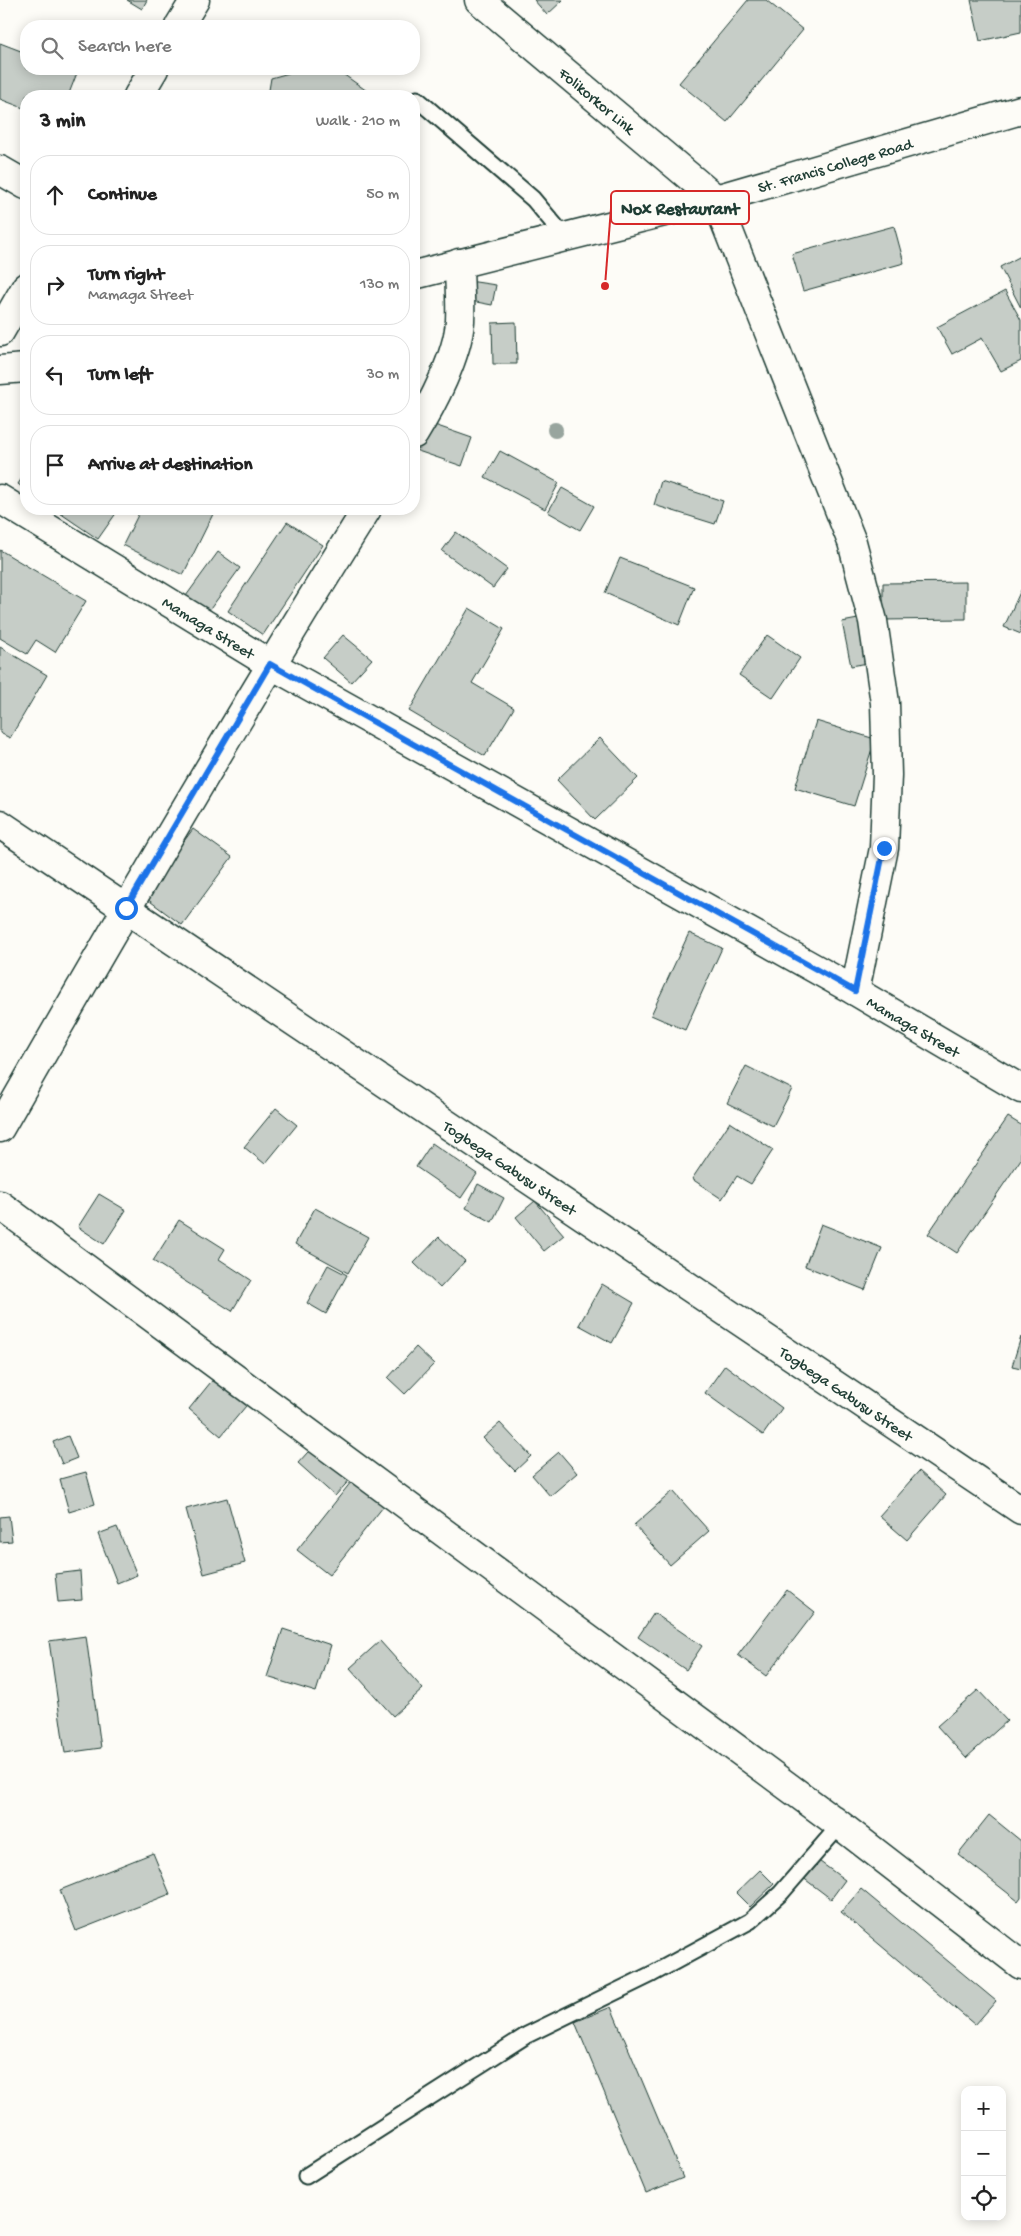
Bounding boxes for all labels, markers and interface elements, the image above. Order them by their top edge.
search box [20,20,420,75]
icon: search [38,34,66,62]
text: Search here [78,36,172,59]
street label: Folikorkor Link [553,64,639,141]
text: 3 min [40,110,85,135]
text: Walk · 210 m [316,113,400,132]
street label: St. Francis College Road [756,136,917,199]
icon: ahead [41,181,69,209]
text: Continue [88,184,157,207]
text: 50 m [366,186,399,205]
callout: Nox Restaurant [611,191,749,224]
text: Nox Restaurant [621,200,741,221]
text: Turn right [88,264,164,287]
icon: right [41,271,69,299]
text: 130 m [360,276,399,295]
text: Mamaga Street [88,287,193,306]
icon: left [41,361,69,389]
text: Turn left [88,364,152,387]
text: 30 m [366,366,399,385]
icon: arrive [41,451,69,479]
text: Arrive at destination [88,454,252,477]
street label: Mamaga Street [158,594,258,666]
route end [873,837,896,860]
route start [115,897,138,920]
street label: Mamaga Street [862,994,963,1064]
street label: Togbega Gabusu Street [437,1118,580,1222]
street label: Togbega Gabusu Street [773,1344,916,1448]
map controls [961,2086,1006,2221]
button: + [961,2086,1006,2131]
button: − [961,2131,1006,2176]
button: locate [961,2176,1006,2221]

